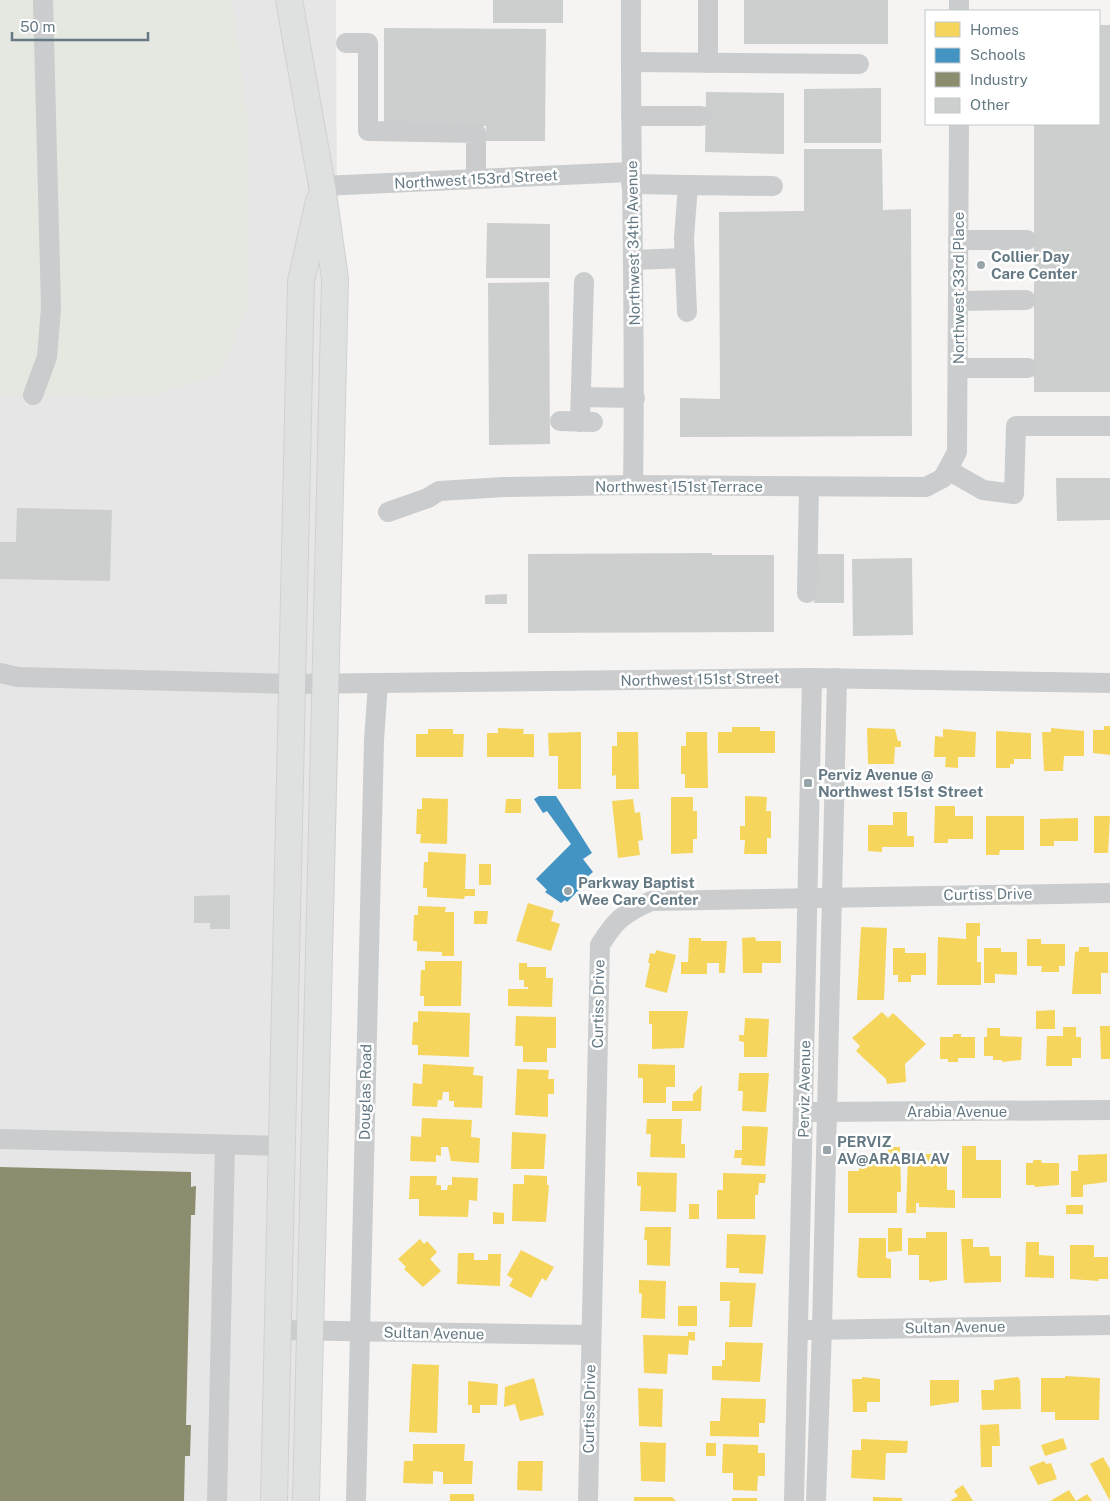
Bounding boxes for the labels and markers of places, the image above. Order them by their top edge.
place label: Collier Day Care Center [991,248,1077,282]
marker: Collier Day Care Center [975,259,987,271]
place label: Perviz Avenue @ Northwest 151st Street [818,766,983,800]
marker: Perviz Avenue @ Northwest 151st Street [802,777,814,789]
place label: Parkway Baptist Wee Care Center [578,874,698,908]
marker: Parkway Baptist Wee Care Center [562,885,574,897]
place label: PERVIZ AV@ARABIA AV [837,1133,950,1167]
marker: PERVIZ AV@ARABIA AV [821,1144,833,1156]

